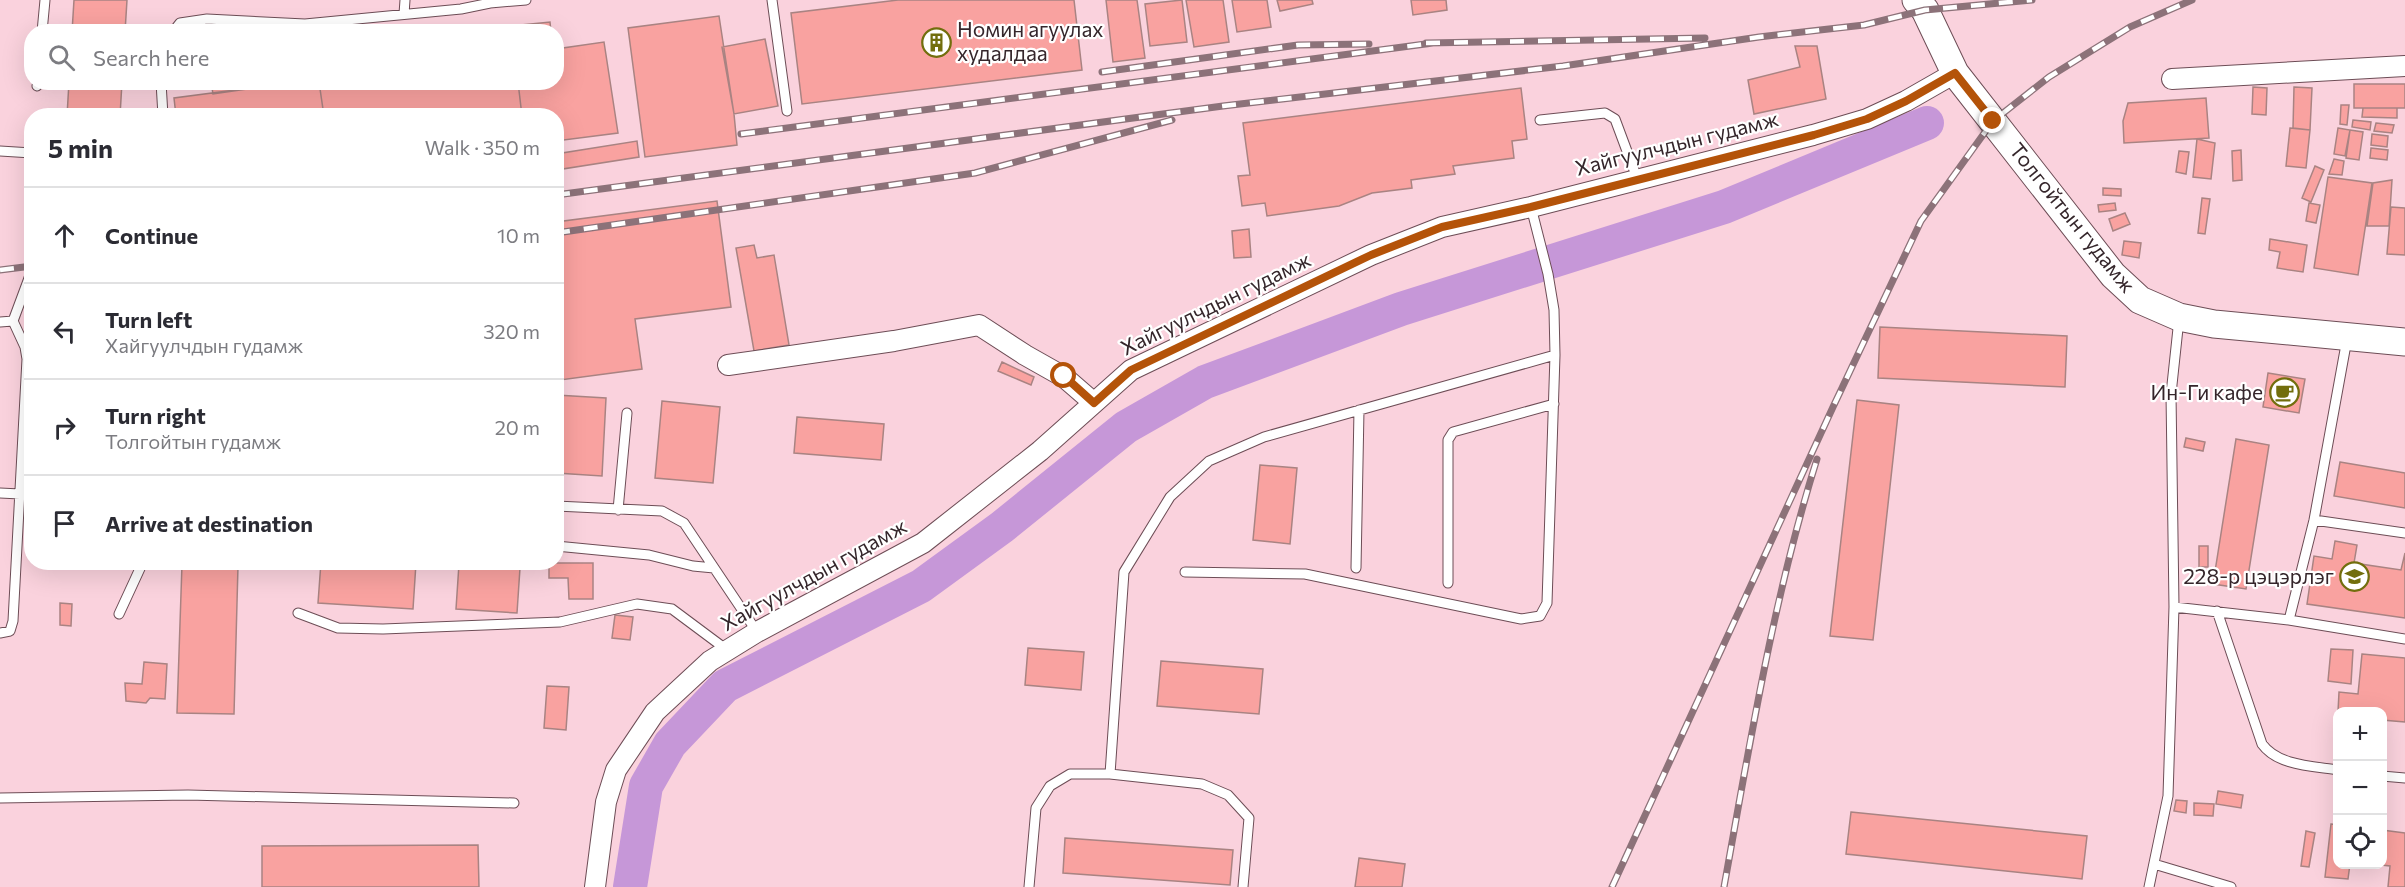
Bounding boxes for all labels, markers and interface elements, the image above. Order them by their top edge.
place label: Номин агуулах худалдаа [957,16,1104,65]
search box [24,24,564,90]
building icon: Номин агуулах худалдаа [920,26,952,58]
icon: search [45,41,78,74]
text: Search here [93,44,209,71]
street label: Хайгуулчдын гудамж [1573,105,1781,180]
route end [1979,107,2005,133]
text: 5 min [48,132,113,163]
text: Walk · 350 m [425,135,540,159]
street label: Толгойтын гудамж [2005,137,2141,297]
icon: ahead [48,219,81,252]
text: Continue [105,222,198,249]
text: 10 m [497,223,540,247]
street label: Хайгуулчдын гудамж [1116,246,1315,360]
text: Turn left [105,306,192,333]
icon: left [48,315,81,348]
text: 320 m [483,319,540,343]
text: Хайгуулчдын гудамж [105,333,303,357]
route start [1050,362,1076,388]
cafe icon: Ин-Ги кафе [2268,377,2300,409]
place label: Ин-Ги кафе [2150,379,2263,404]
text: Turn right [105,402,206,429]
icon: right [48,411,81,444]
text: 20 m [495,415,540,439]
text: Толгойтын гудамж [105,429,281,453]
icon: arrive [48,507,81,540]
text: Arrive at destination [105,510,313,537]
street label: Хайгуулчдын гудамж [716,512,911,635]
school or university icon: 228-р цэцэрлэг [2339,561,2371,593]
place label: 228-р цэцэрлэг [2183,563,2334,588]
map controls [2333,707,2387,869]
button: + [2333,707,2387,761]
button: − [2333,761,2387,815]
button: locate [2333,815,2387,869]

